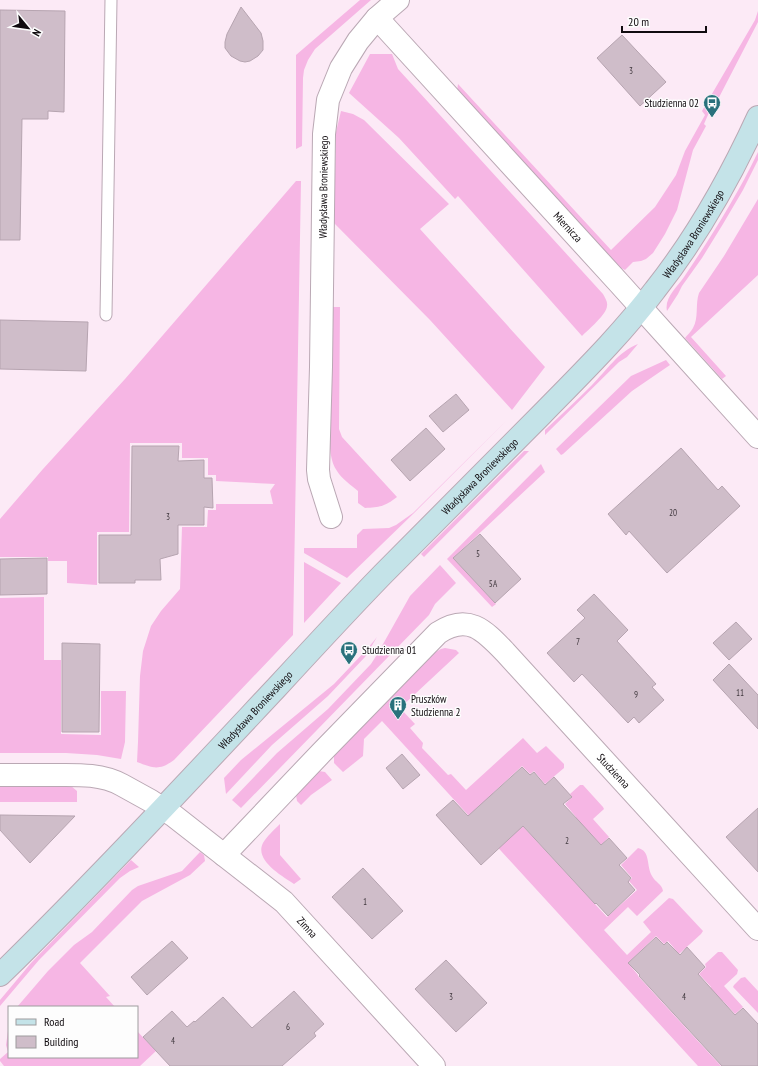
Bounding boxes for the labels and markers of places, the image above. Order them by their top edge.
bus stop icon: Studzienna 02 [702,93,722,118]
place label: Studzienna 02 [645,96,699,110]
bus stop icon: Studzienna 01 [339,640,359,665]
place label: Studzienna 01 [362,643,416,657]
place label: Pruszków Studzienna 2 [411,692,461,719]
building icon: Pruszków Studzienna 2 [388,695,408,720]

